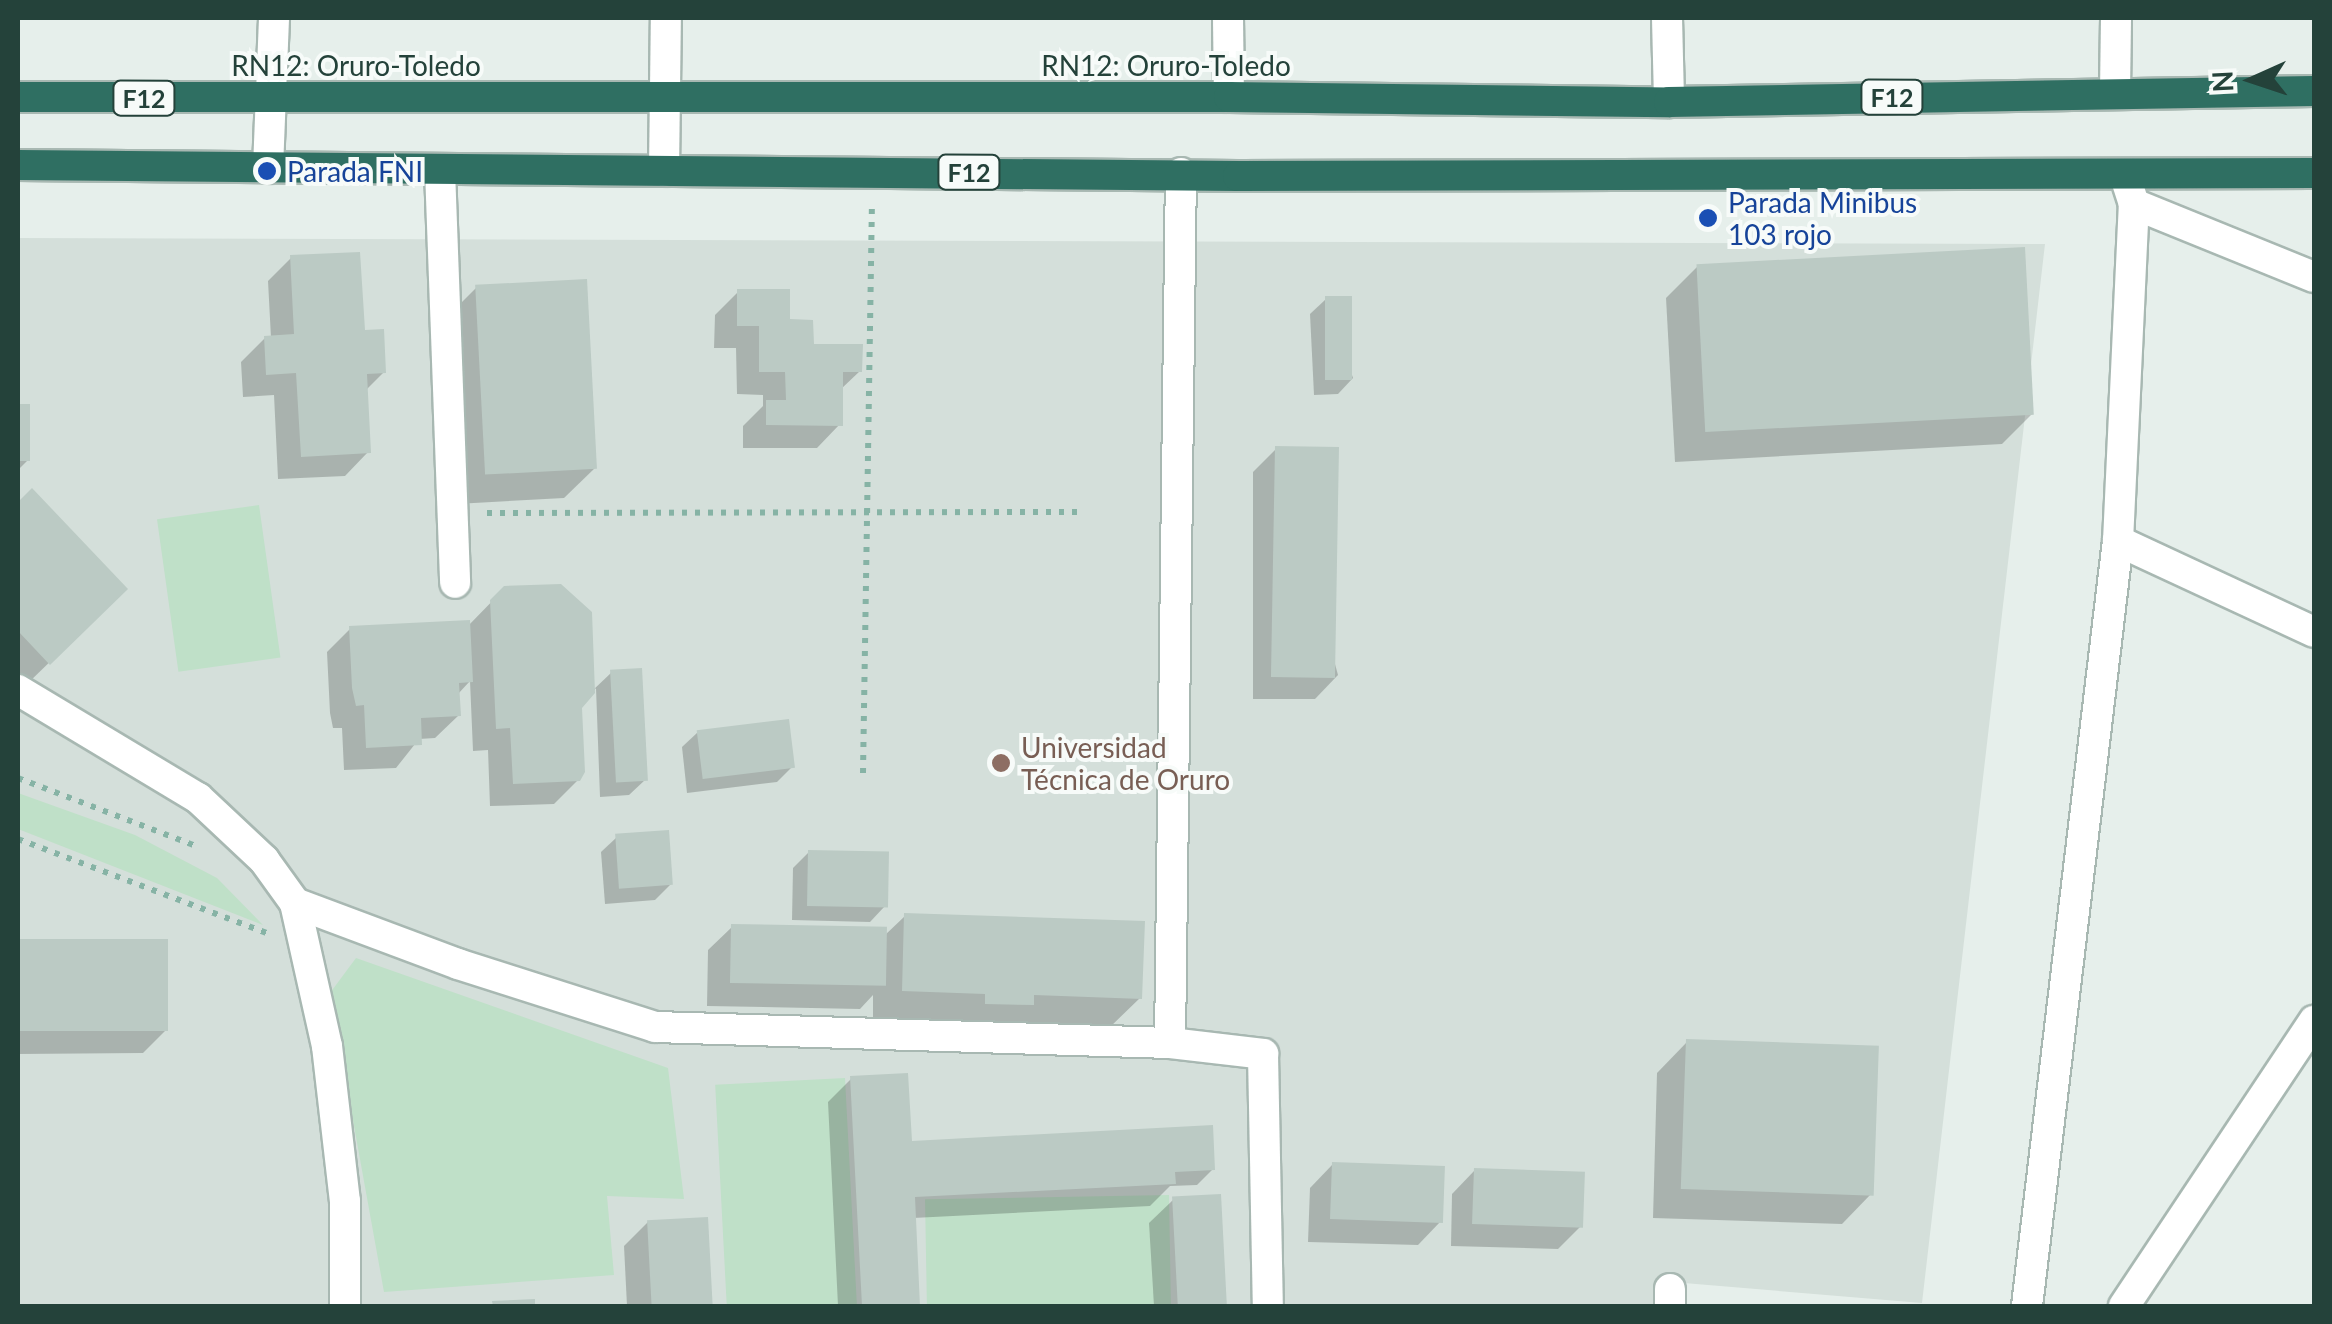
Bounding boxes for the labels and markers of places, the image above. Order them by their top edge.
place label: Parada FNI [287,154,423,188]
marker: Parada FNI [256,160,278,182]
place label: Parada Minibus 103 rojo [1728,185,1917,251]
marker: Parada Minibus 103 rojo [1697,207,1719,229]
place label: Universidad Técnica de Oruro [1021,730,1230,796]
marker: Universidad Técnica de Oruro [990,752,1012,774]

